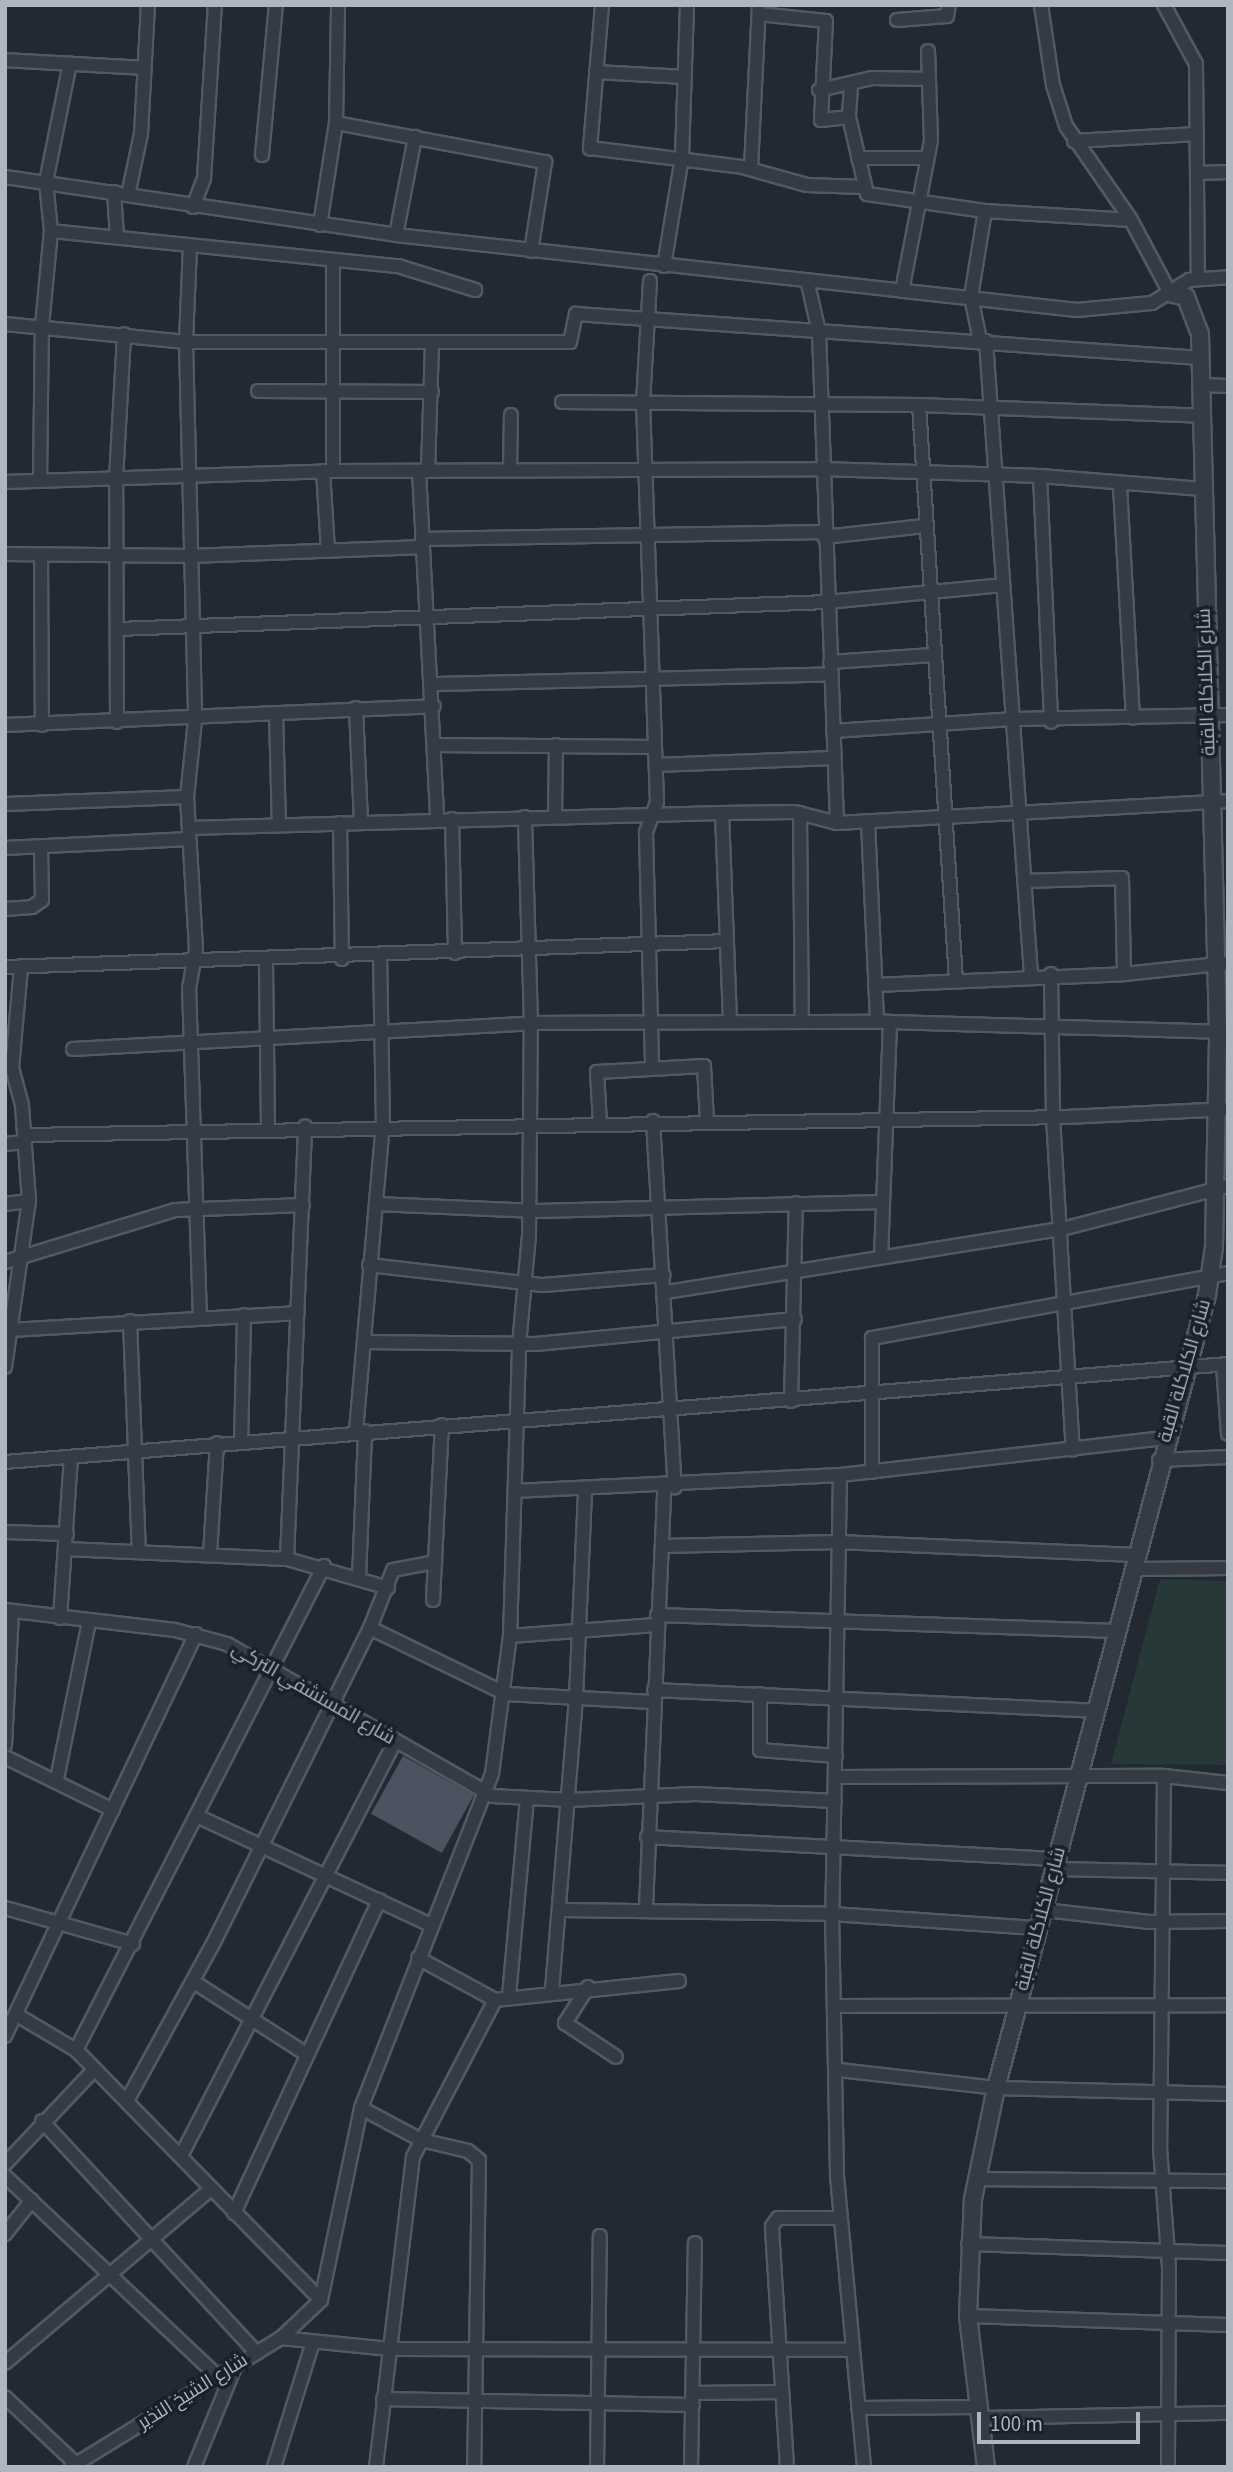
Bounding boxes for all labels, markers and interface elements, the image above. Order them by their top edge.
street label: شارع الكلاكلة القبة [1193,608,1221,756]
street label: شارع الكلاكلة القبة [1154,1297,1216,1445]
street label: شارع المستشفي التركي [227,1638,399,1750]
street label: شارع الكلاكلة القبة [1011,1845,1071,1993]
street label: شارع الشيخ النذير [134,2349,252,2435]
scale bar [981,2398,1144,2442]
text: 100 m [990,2409,1043,2439]

